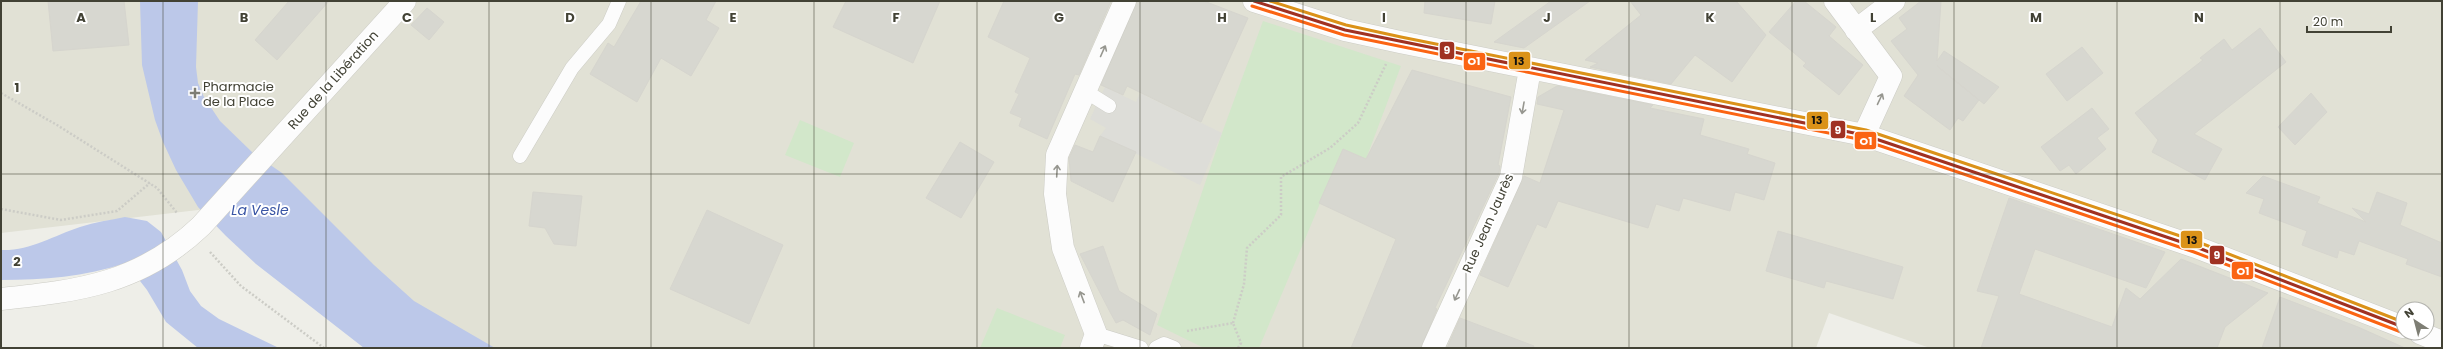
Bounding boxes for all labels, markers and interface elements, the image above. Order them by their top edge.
text: A [76,8,86,27]
text: B [240,8,249,27]
text: C [402,8,412,27]
text: D [565,8,575,27]
text: E [729,8,737,27]
text: F [892,8,900,27]
text: G [1054,8,1064,27]
text: H [1217,8,1227,27]
text: I [1382,8,1386,27]
text: J [1543,8,1551,27]
text: K [1705,8,1715,27]
text: L [1870,8,1876,27]
text: M [2030,8,2042,27]
text: N [2194,8,2204,27]
scale bar [2307,8,2391,34]
text: 20 m [2313,13,2343,30]
street label: Rue de la Libération [283,26,383,134]
line badge: 9 [1439,41,1455,60]
text: 9 [1444,42,1451,58]
one-way arrow [1100,45,1107,57]
line badge: 13 [1508,51,1531,70]
line badge: O1 [1463,52,1486,71]
text: O1 [1468,53,1480,69]
text: 13 [1514,53,1525,69]
place label: Pharmacie de la Place [203,77,274,111]
text: 1 [15,78,19,97]
marker: Pharmacie de la Place [190,88,200,98]
one-way arrow [1877,93,1884,105]
one-way arrow [1519,101,1527,114]
line badge: 13 [1806,111,1829,130]
text: 13 [1812,112,1823,128]
line badge: 9 [1830,120,1846,139]
text: 9 [1835,122,1842,138]
line badge: O1 [1854,131,1877,150]
text: O1 [1860,133,1872,149]
one-way arrow [1053,165,1060,178]
street label: Rue Jean Jaurès [1458,170,1519,276]
water label: La Vesle [231,200,289,220]
line badge: 13 [2180,230,2203,249]
text: 13 [2187,232,2198,248]
line badge: 9 [2209,245,2225,265]
text: 9 [2214,247,2221,263]
text: 2 [13,252,21,271]
line badge: O1 [2231,261,2254,280]
text: O1 [2237,263,2249,279]
one-way arrow [1453,289,1460,301]
one-way arrow [1078,292,1086,304]
north arrow [2395,301,2435,341]
text: N [2401,304,2417,322]

